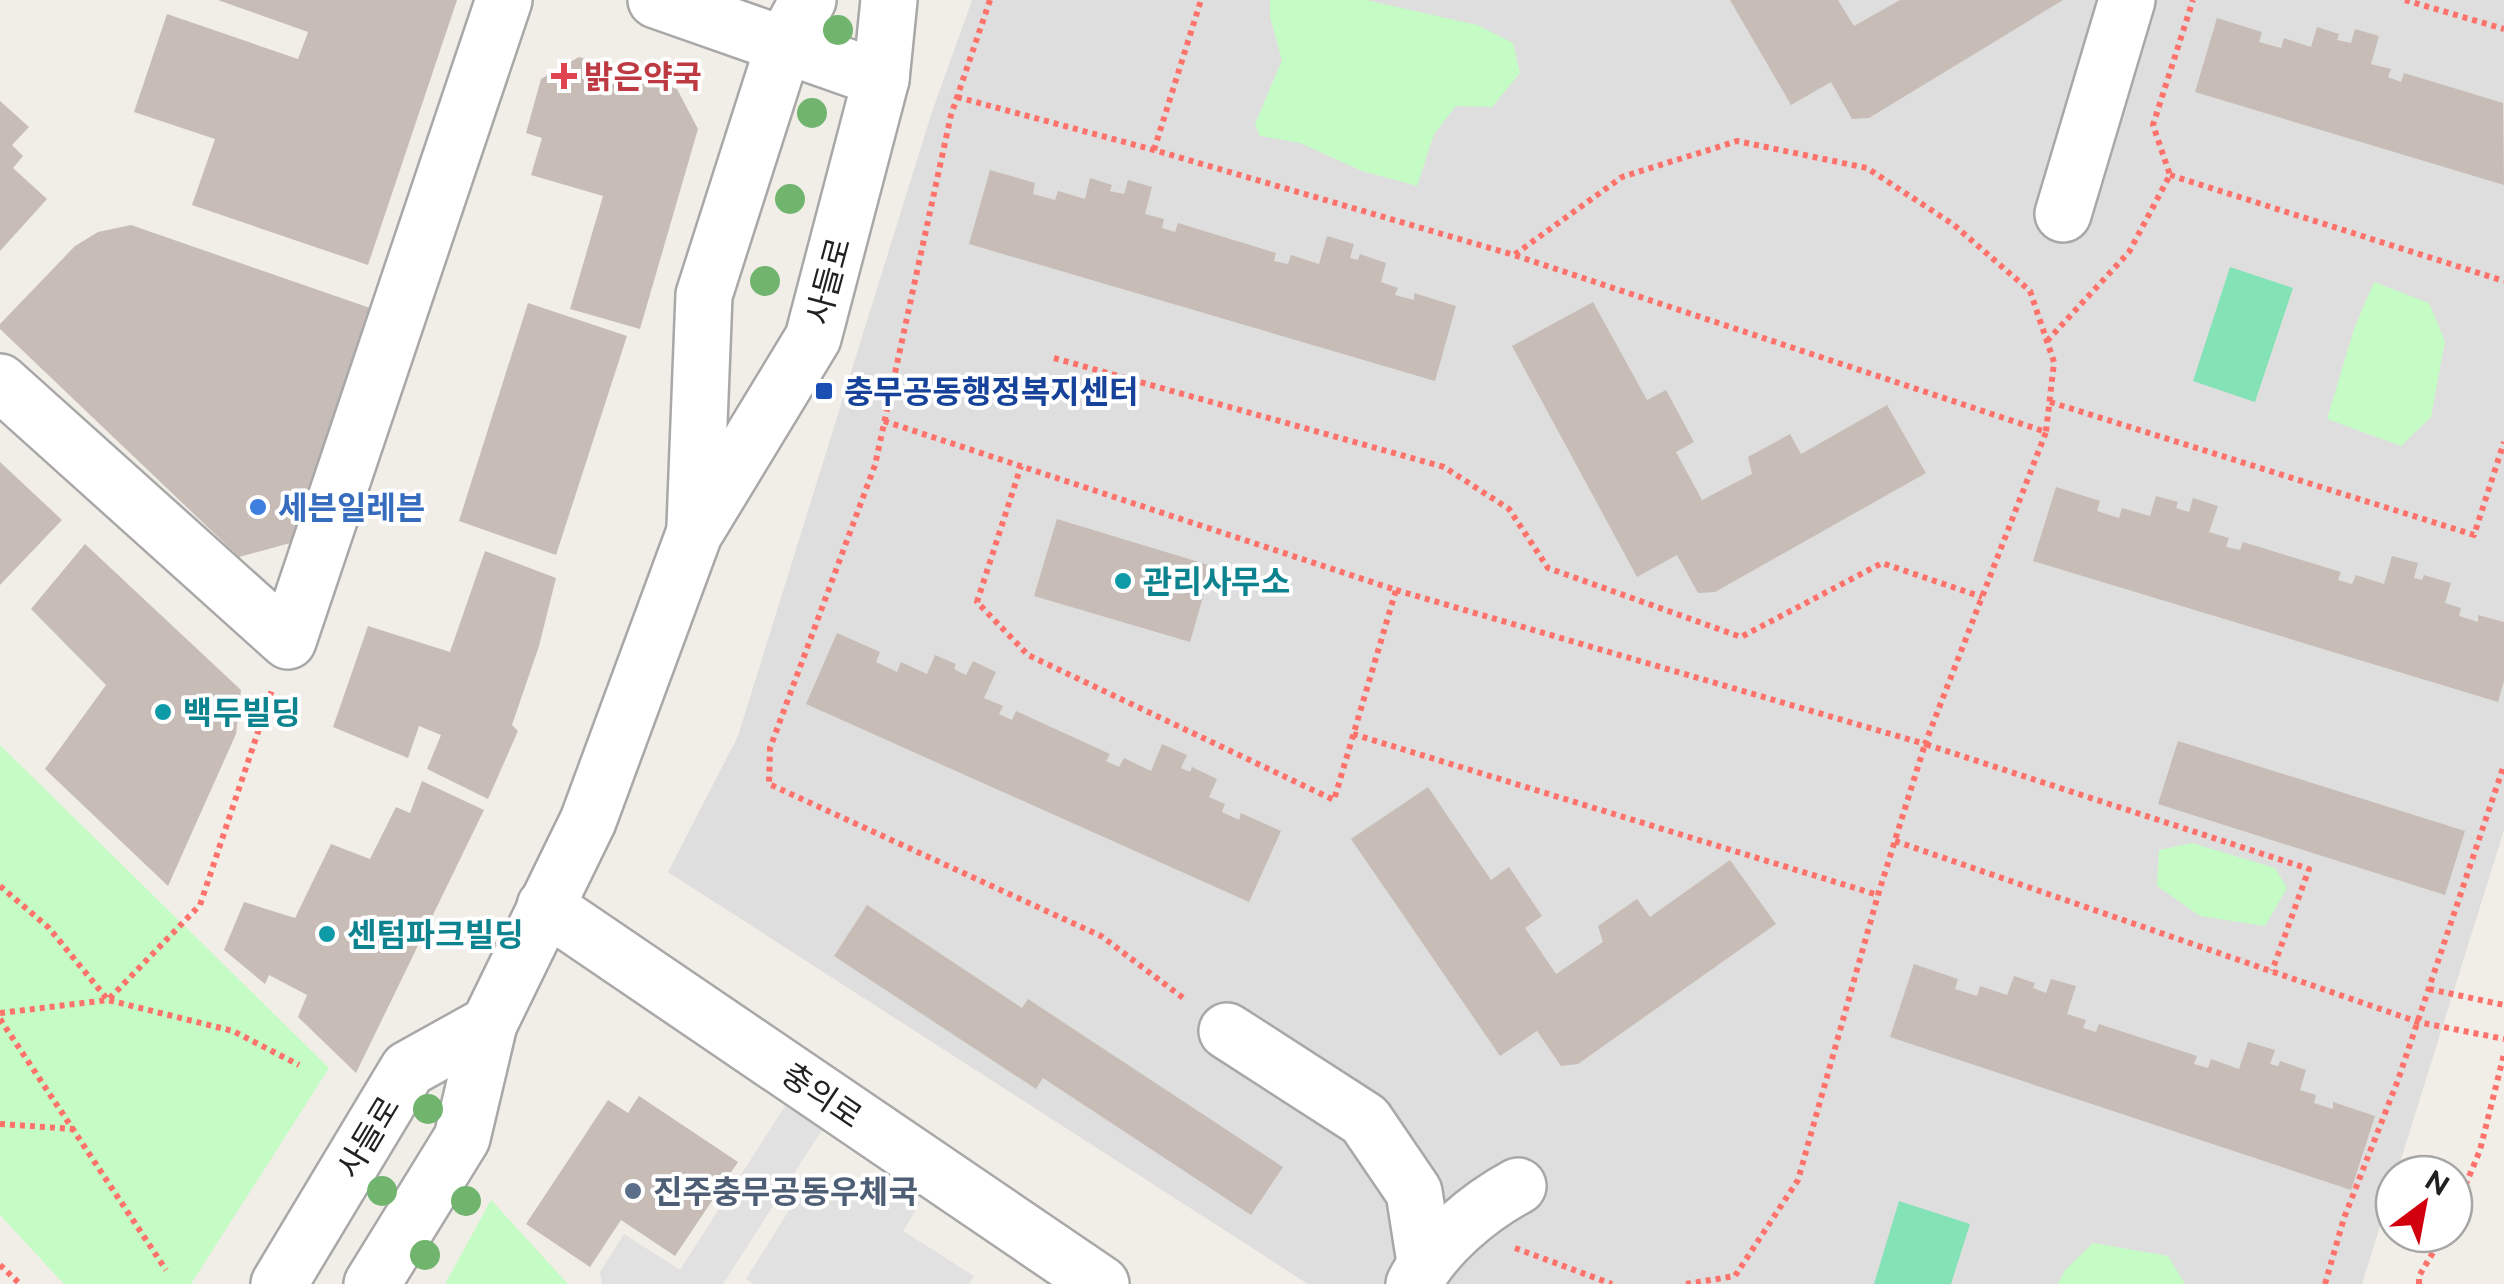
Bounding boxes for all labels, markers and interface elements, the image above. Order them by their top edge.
place label: 밝은약국 [584,58,702,95]
marker: 밝은약국 [553,65,575,87]
street label: 사들로 [799,234,857,328]
place label: 충무공동행정복지센터 [844,373,1138,410]
marker: 충무공동행정복지센터 [813,380,835,402]
place label: 세븐일레븐 [278,489,425,526]
marker: 세븐일레븐 [247,496,269,518]
place label: 관리사무소 [1143,563,1290,600]
marker: 관리사무소 [1112,570,1134,592]
place label: 백두빌딩 [183,694,301,731]
marker: 백두빌딩 [152,701,174,723]
place label: 센텀파크빌딩 [347,916,524,953]
marker: 센텀파크빌딩 [316,923,338,945]
street label: 충의로 [775,1055,869,1135]
street label: 사들로 [329,1090,407,1184]
north arrow [2374,1154,2474,1254]
text: N [2419,1164,2455,1203]
place label: 진주충무공동우체국 [653,1173,918,1210]
marker: 진주충무공동우체국 [622,1180,644,1202]

